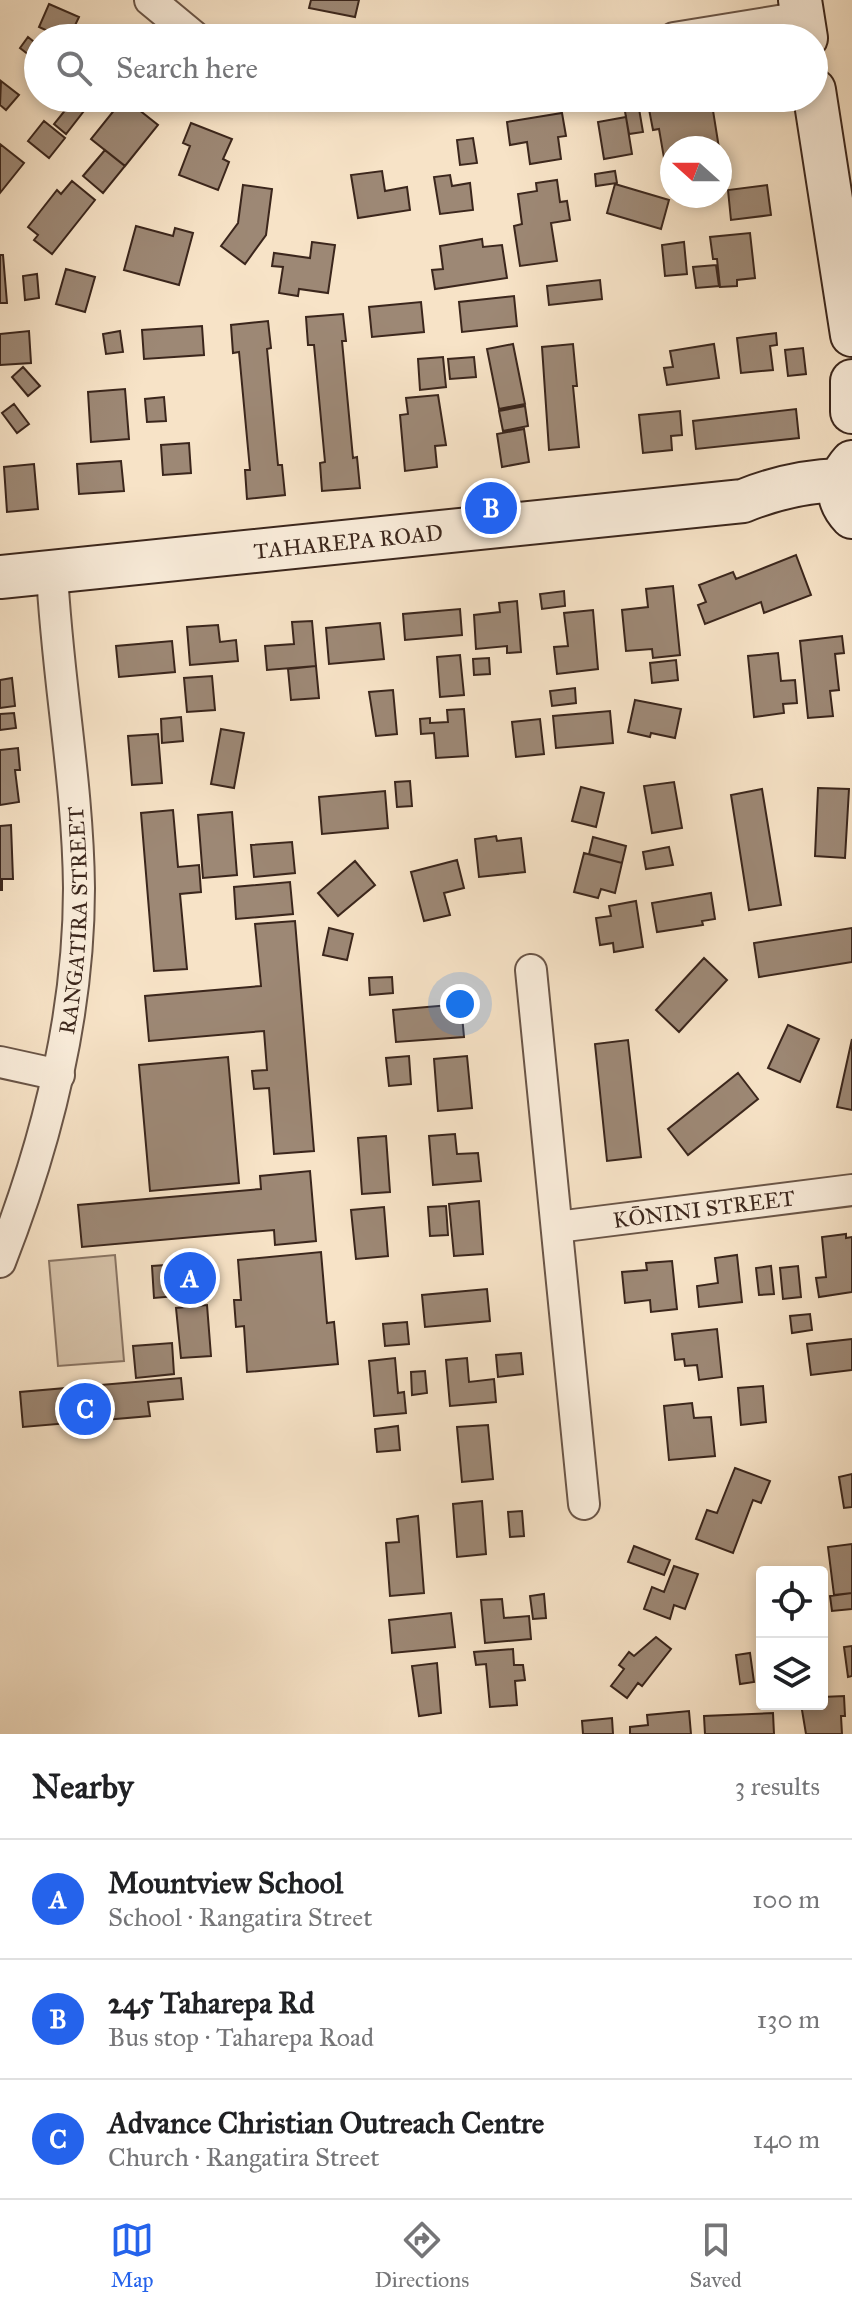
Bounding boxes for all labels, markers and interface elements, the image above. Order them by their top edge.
search box [24,24,828,112]
icon: search [52,46,96,90]
text: Search here [116,50,258,86]
north arrow [660,136,732,208]
pin: B [465,478,517,538]
street label: TAHAREPA ROAD [252,519,444,565]
street label: RANGATIRA STREET [53,805,93,1036]
your location [440,984,480,1024]
street label: KŌNINI STREET [611,1184,796,1234]
pin: A [164,1248,216,1308]
pin: C [59,1379,111,1439]
map controls [756,1566,828,1710]
button: locate [756,1566,828,1638]
button: layers [756,1638,828,1710]
text: Nearby [32,1766,134,1807]
text: 3 results [735,1770,820,1802]
text: Mountview School [108,1865,343,1901]
text: A [49,1883,67,1915]
text: 100 m [752,1883,820,1915]
text: School · Rangatira Street [108,1901,372,1933]
text: 245 Taharepa Rd [108,1985,314,2021]
text: B [49,2003,67,2035]
text: 130 m [757,2003,820,2035]
text: Bus stop · Taharepa Road [108,2021,374,2053]
text: Advance Christian Outreach Centre [108,2105,544,2141]
text: C [49,2123,67,2155]
text: 140 m [753,2123,820,2155]
text: Church · Rangatira Street [108,2141,380,2173]
tab: Map [110,2218,154,2293]
tab: Directions [374,2218,469,2293]
tab: Saved [690,2218,742,2293]

